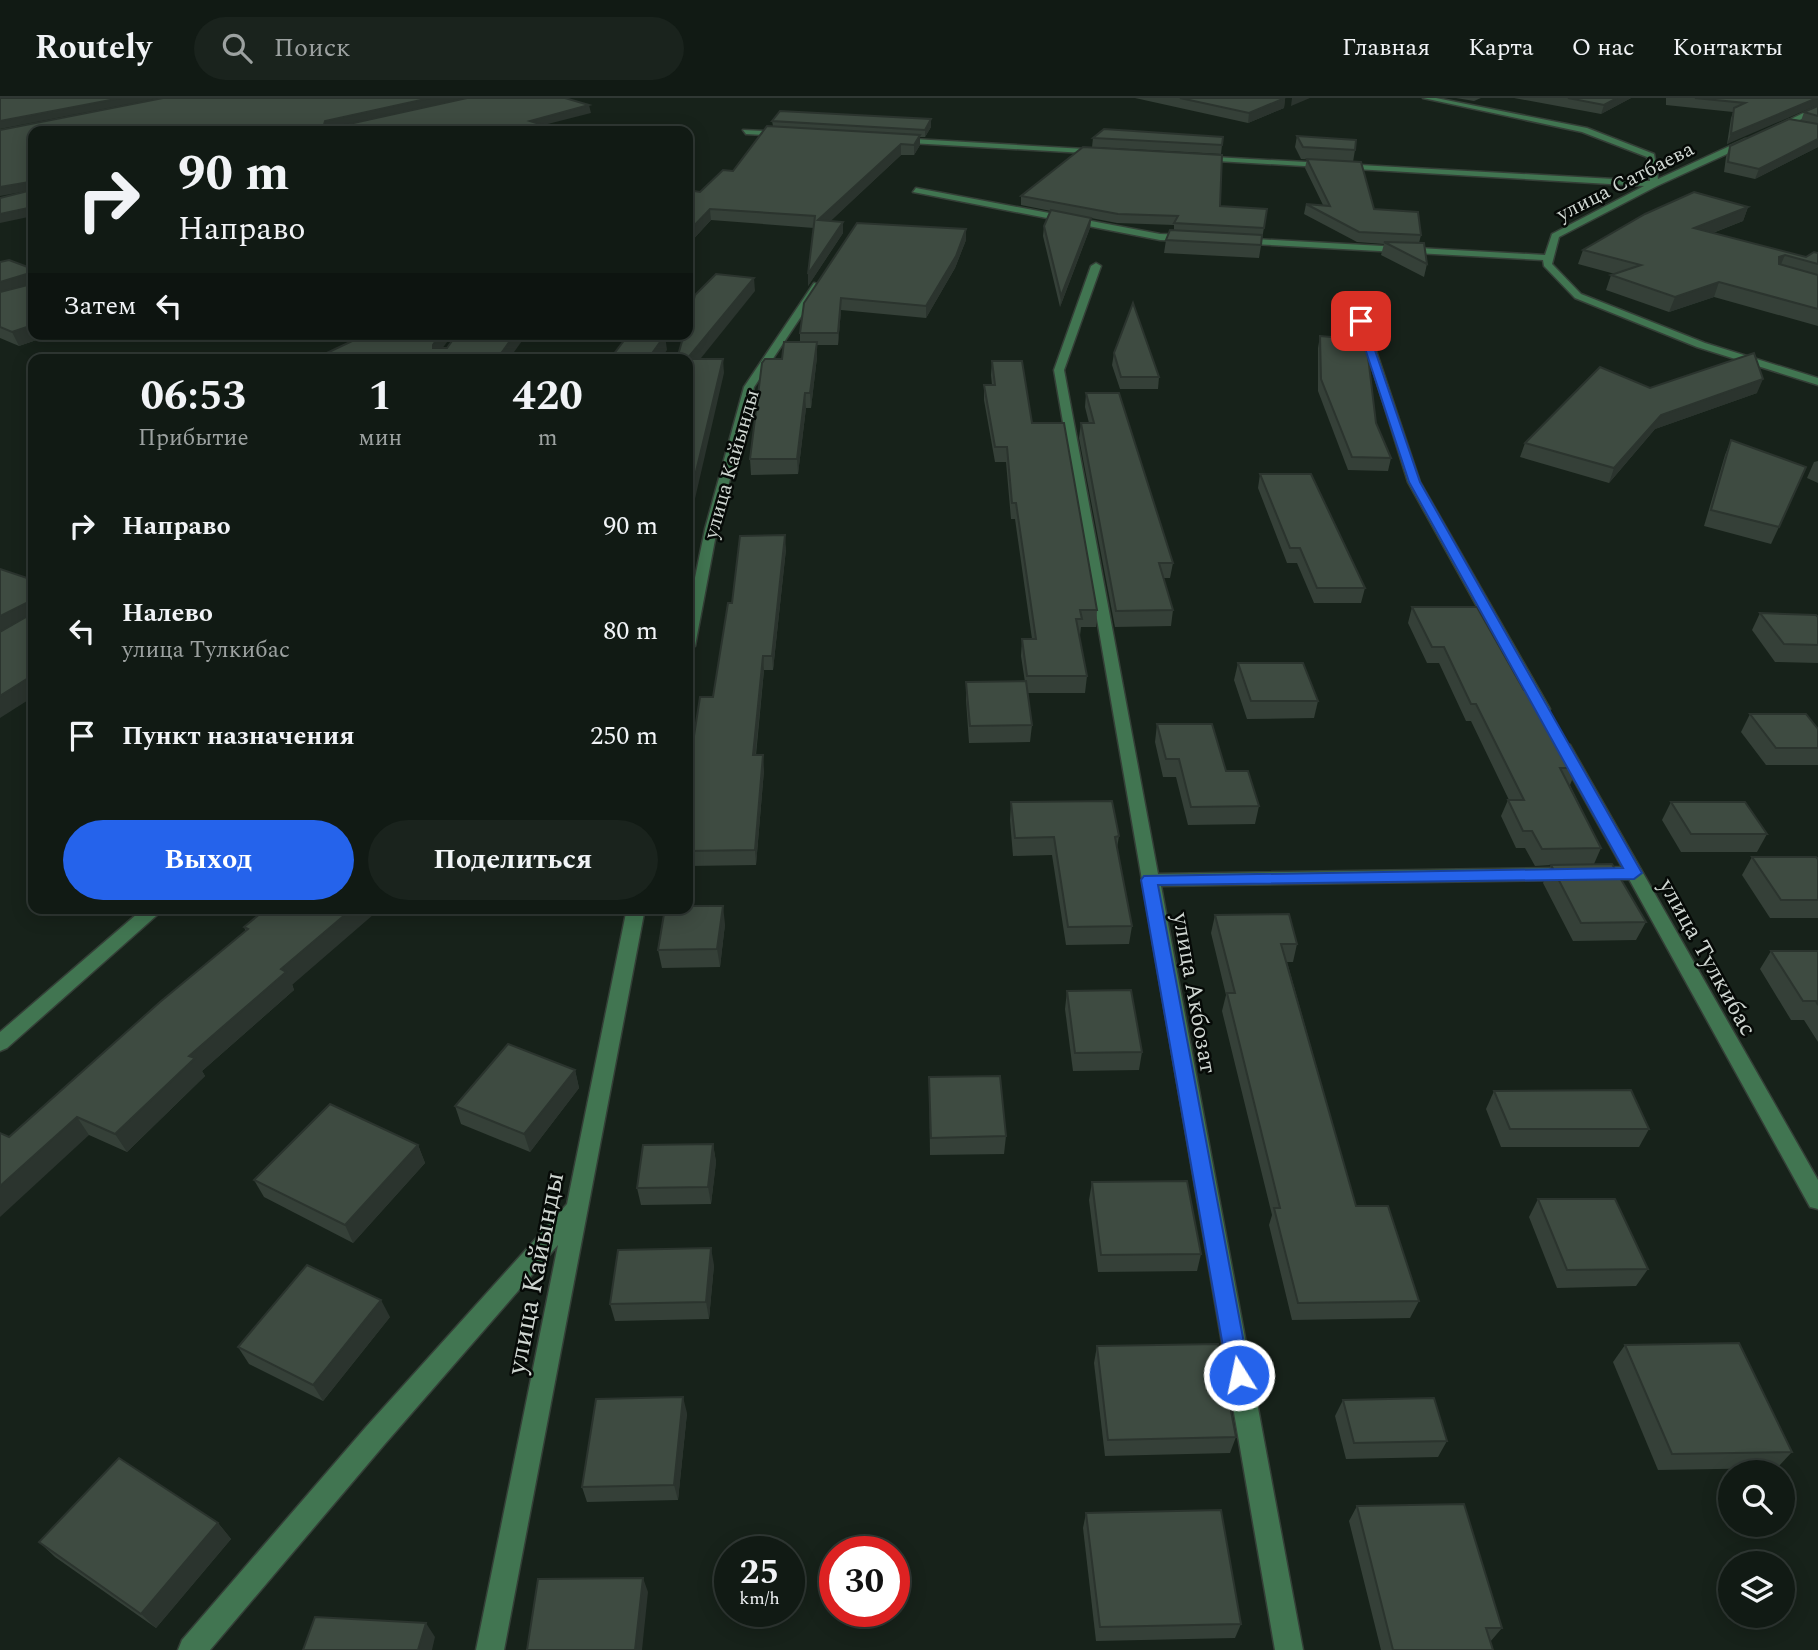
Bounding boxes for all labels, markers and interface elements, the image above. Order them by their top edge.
search box [194,17,684,80]
text: Routely [35,23,152,73]
text: Поиск [274,28,351,68]
icon: search [218,29,256,67]
text: Главная [1342,30,1430,66]
text: Карта [1468,30,1534,66]
text: О нас [1572,30,1635,66]
text: Контакты [1673,30,1783,66]
street label: улица Сатбаева [1550,133,1701,231]
text: 90 m [178,137,289,212]
icon: right [63,154,154,245]
text: Направо [178,205,305,254]
text: Затем [63,286,136,326]
icon: left [150,287,188,325]
pin [1331,291,1391,351]
icon: arrive [1342,302,1380,340]
text: 06:53 [141,365,246,428]
text: 1 [369,365,392,428]
text: 420 [512,365,583,428]
street label: улица Кайынды [695,386,769,544]
text: Прибытие [138,421,249,456]
text: мин [359,421,402,456]
text: m [538,421,557,456]
text: Направо [122,506,231,546]
text: 90 m [603,506,658,546]
icon: right [63,507,101,545]
text: Налево [122,593,213,633]
text: 80 m [603,611,658,651]
icon: left [63,612,101,650]
text: улица Тулкибас [122,633,290,668]
text: Пункт назначения [122,716,355,756]
text: 250 m [590,716,658,756]
icon: arrive [63,717,101,755]
button: Выход [63,820,354,900]
button: Поделиться [368,820,658,900]
street label: улица Тулкибас [1648,871,1765,1043]
street label: улица Акбозат [1162,909,1226,1077]
street label: улица Кайынды [495,1168,576,1379]
position arrow [1202,1338,1276,1412]
map controls [1718,1460,1795,1628]
button: search [1718,1460,1795,1537]
speed limit sign: 30 [819,1536,910,1627]
text: 25 [740,1546,779,1599]
button: layers [1718,1551,1795,1628]
text: km/h [739,1585,780,1612]

